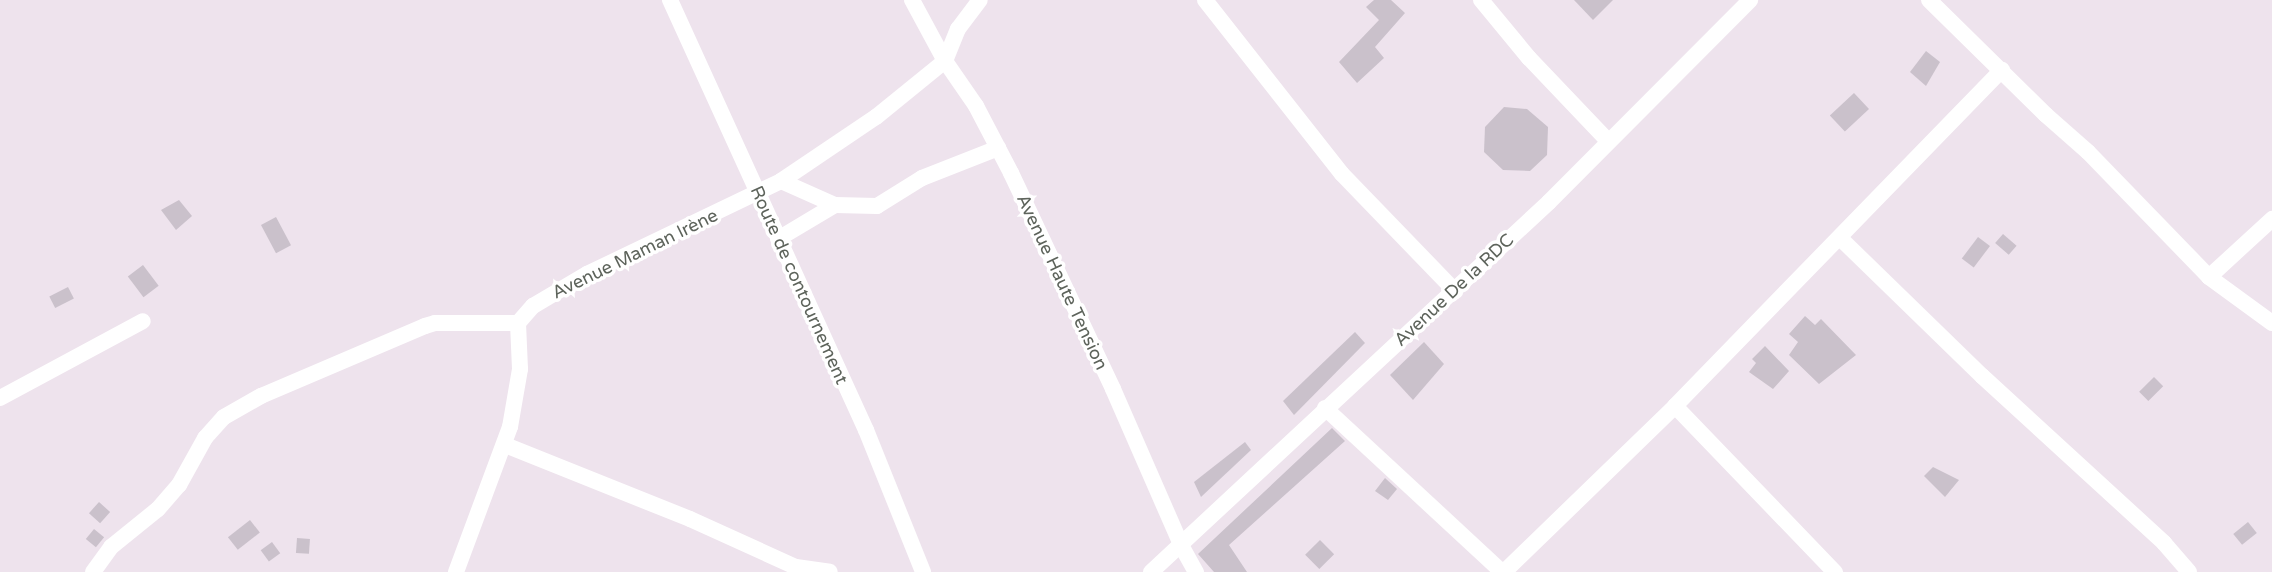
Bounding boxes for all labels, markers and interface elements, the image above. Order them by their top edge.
street label: Route de contournement [745,182,853,388]
street label: Avenue Haute Tension [1012,191,1112,373]
street label: Avenue Maman Irène [549,204,721,304]
street label: Avenue De la RDC [1390,229,1518,351]

